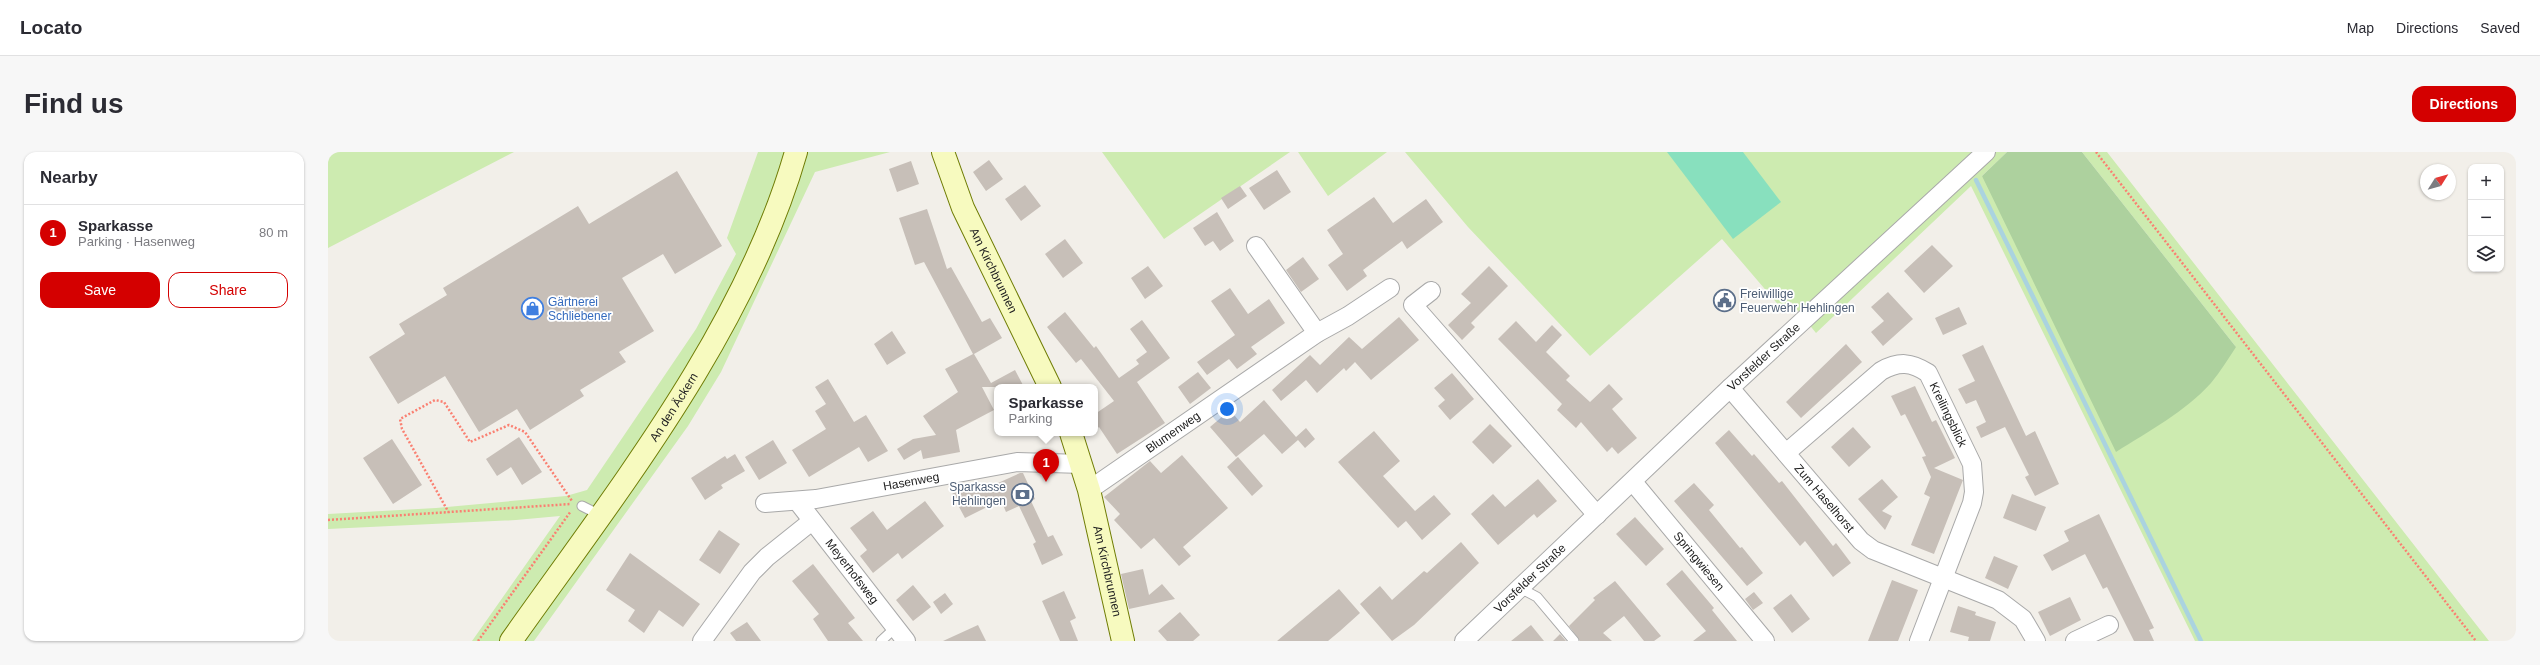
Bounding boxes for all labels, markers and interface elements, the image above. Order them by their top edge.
text: Locato [20,17,82,38]
text: Map [2347,20,2374,36]
text: Directions [2396,20,2458,36]
text: Saved [2480,20,2520,36]
button: Directions [2412,86,2516,122]
text: Find us [24,88,124,119]
north arrow [2420,164,2456,200]
map controls [2468,164,2504,272]
button: + [2468,164,2504,200]
text: Nearby [40,168,98,187]
button: − [2468,200,2504,236]
text: Sparkasse [78,217,153,234]
text: 1 [49,225,57,240]
text: 80 m [259,225,288,240]
street label: Am Kirchbrunnen [967,226,1020,315]
text: Parking · Hasenweg [78,234,195,249]
button: layers [2468,236,2504,272]
button: Save [40,272,160,308]
button: Share [168,272,288,308]
place label: Freiwillige Feuerwehr Hehlingen [1740,287,1855,315]
public building icon: Freiwillige Feuerwehr Hehlingen [1712,288,1738,314]
place label: Gärtnerei Schliebener [548,295,611,323]
shop icon: Gärtnerei Schliebener [519,296,545,322]
street label: Vorsfelder Straße [1725,320,1803,394]
street label: An den Äckern [647,370,701,444]
street label: Kreilingsblick [1927,380,1970,450]
popup [994,384,1098,436]
text: Sparkasse [1008,394,1084,411]
your location [1217,399,1237,419]
street label: Blumenweg [1143,409,1203,456]
text: Parking [1008,411,1053,426]
pin: 1 [1033,449,1059,482]
street label: Zum Haselhorst [1791,461,1858,535]
street label: Hasenweg [882,469,940,493]
place label: Sparkasse Hehlingen [949,480,1006,508]
bank icon: Sparkasse Hehlingen [1009,481,1035,507]
street label: Am Kirchbrunnen [1090,524,1124,618]
street label: Springwiesen [1670,529,1727,593]
street label: Meyerhofsweg [822,536,881,607]
street label: Vorsfelder Straße [1491,541,1569,616]

